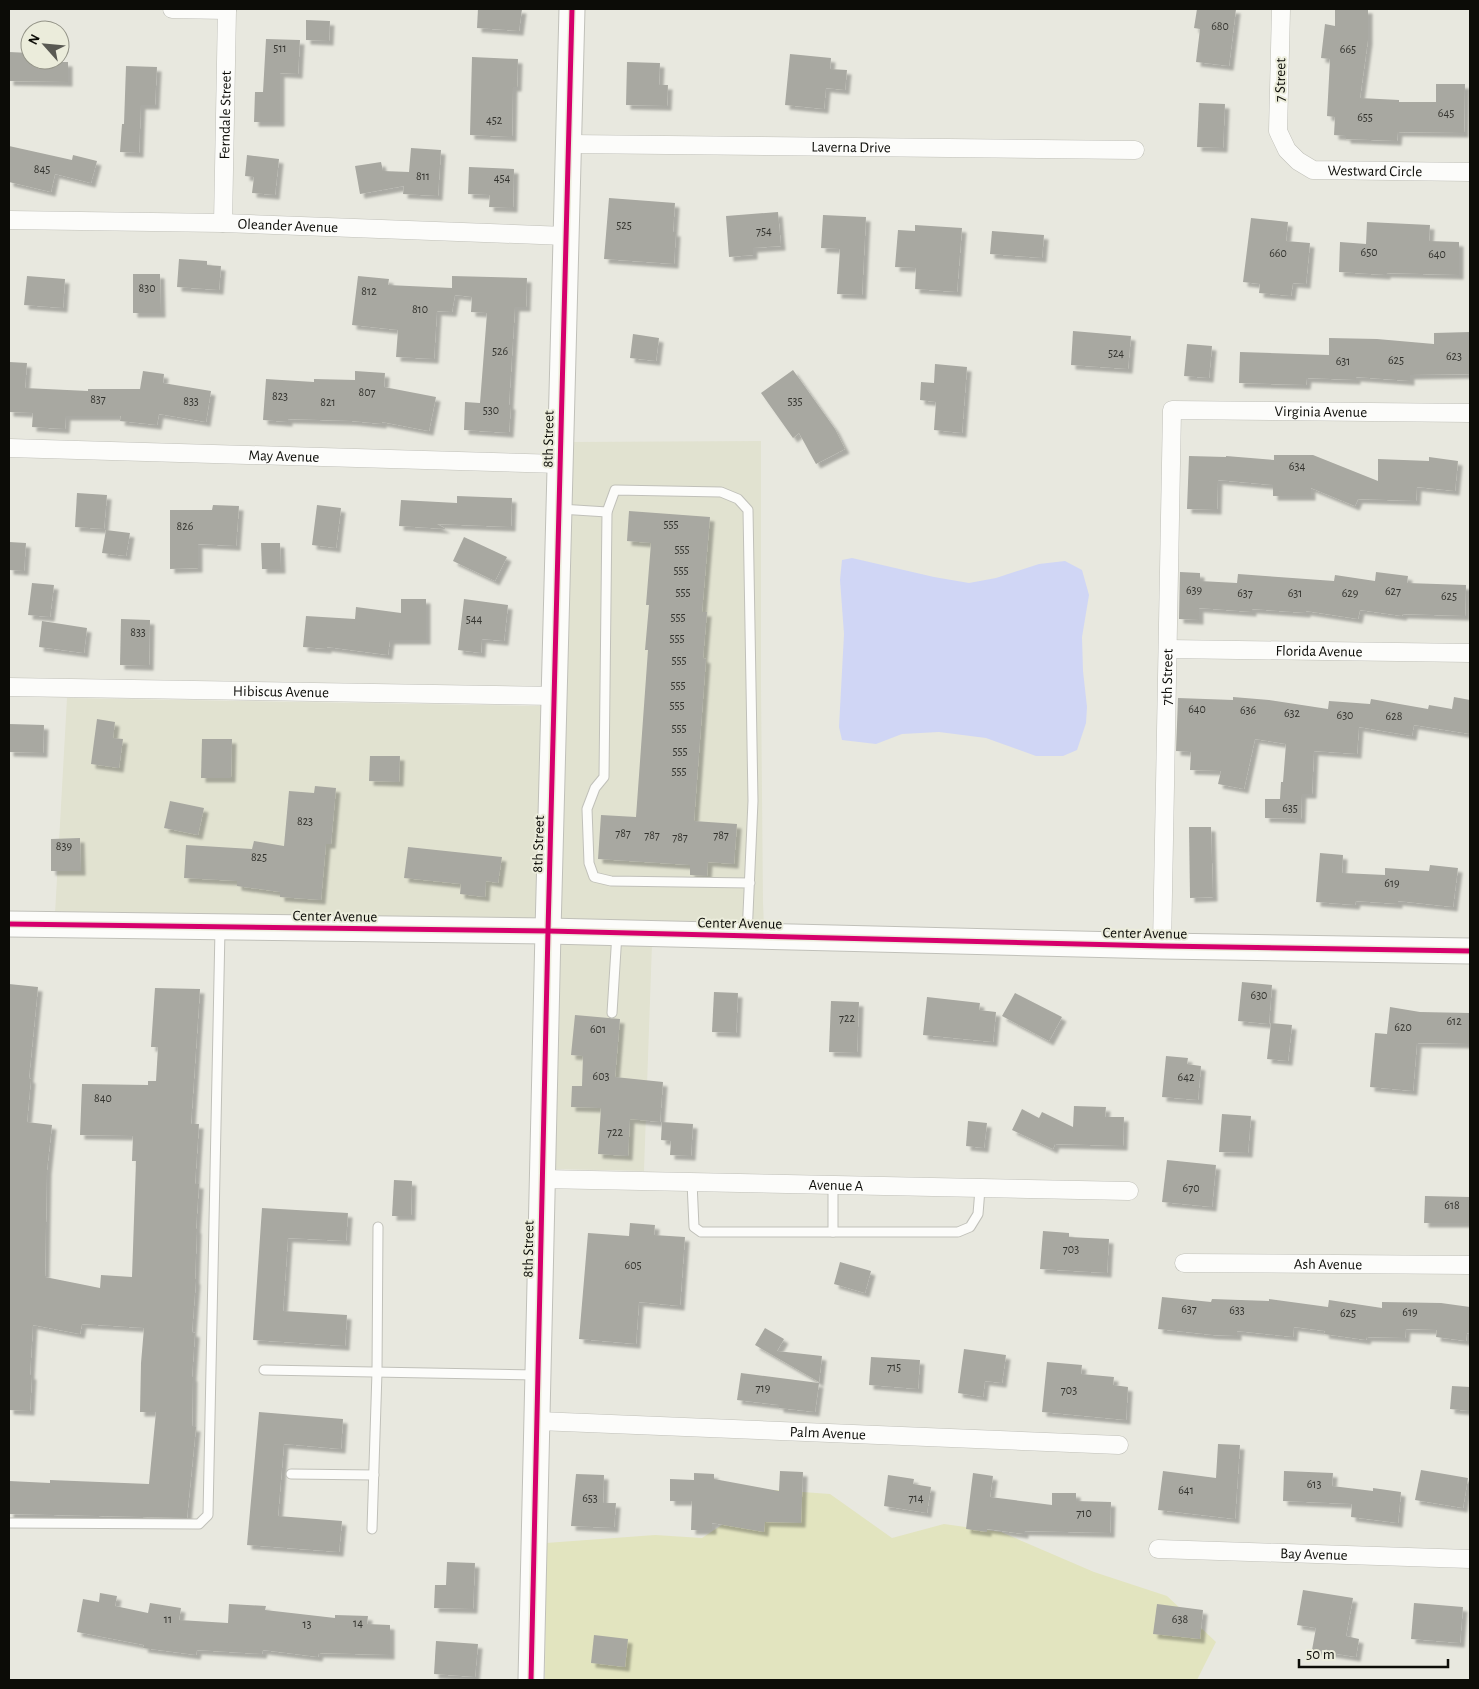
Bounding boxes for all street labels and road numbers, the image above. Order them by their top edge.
street label: 7 Street [1273,58,1288,102]
street label: Ferndale Street [217,70,234,160]
street label: Laverna Drive [811,140,891,155]
street label: Westward Circle [1328,163,1422,179]
street label: Oleander Avenue [237,217,338,235]
street label: Virginia Avenue [1275,404,1367,420]
street label: 8th Street [540,410,557,468]
street label: May Avenue [248,448,320,465]
street label: Florida Avenue [1275,643,1363,660]
street label: 7th Street [1159,648,1176,706]
street label: Hibiscus Avenue [233,684,329,700]
street label: 8th Street [530,815,547,873]
street label: Center Avenue [293,908,378,925]
street label: Center Avenue [698,915,783,932]
street label: Center Avenue [1103,925,1188,942]
street label: Avenue A [808,1177,864,1194]
street label: 8th Street [520,1220,537,1278]
street label: Ash Avenue [1294,1257,1362,1272]
street label: Palm Avenue [789,1424,866,1443]
street label: Bay Avenue [1280,1546,1348,1563]

